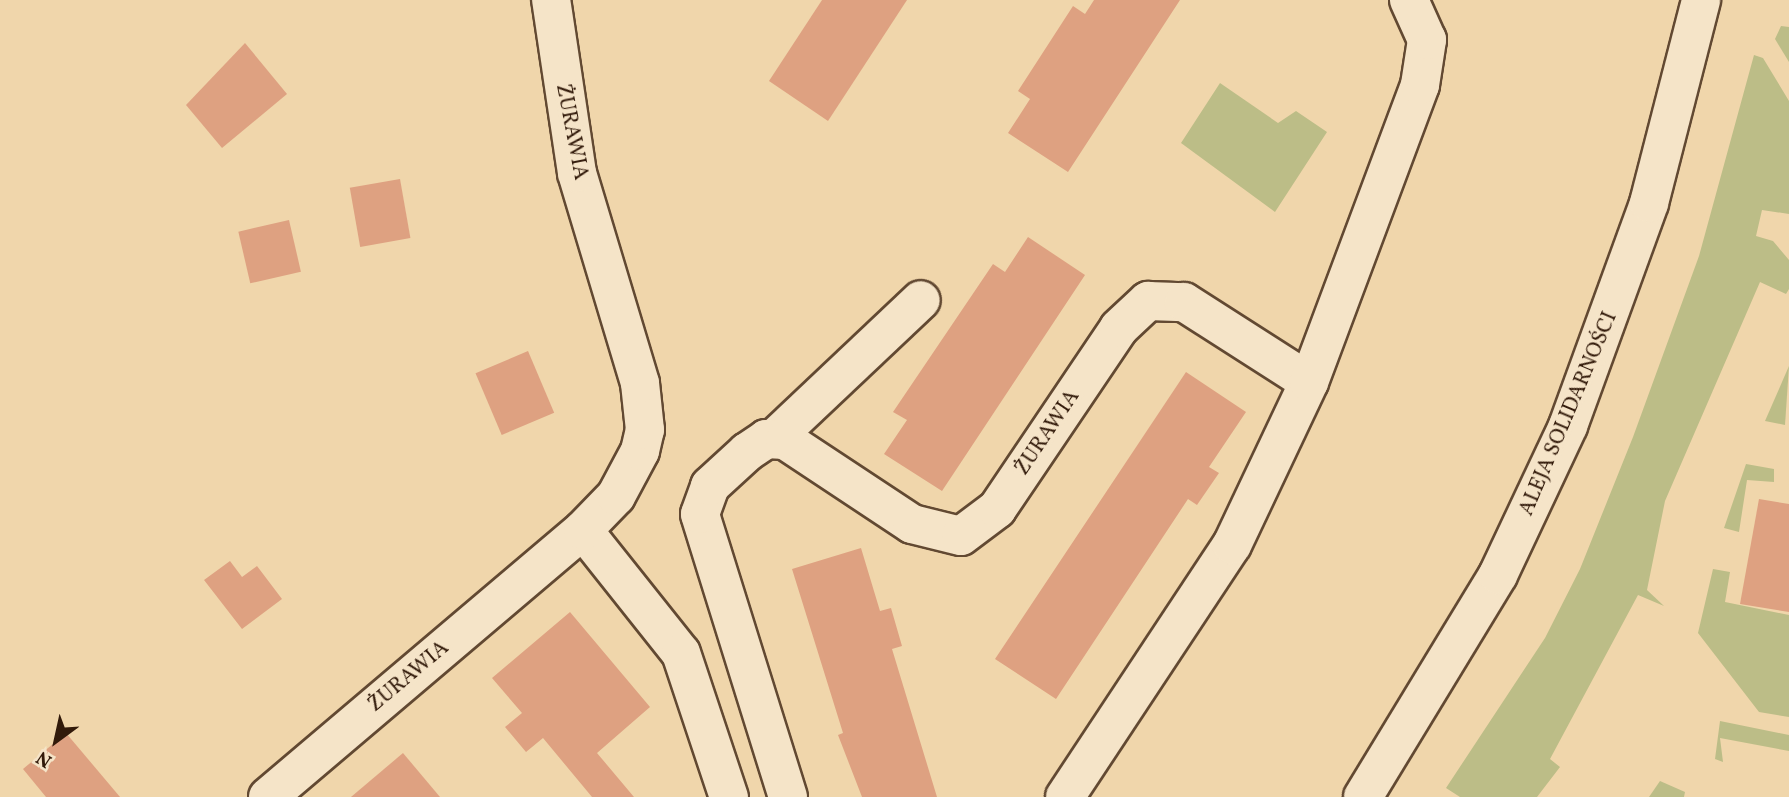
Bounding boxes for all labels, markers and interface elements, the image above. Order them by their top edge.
street label: ŻURAWIA [549,82,593,182]
street label: ALEJA SOLIDARNOŚCI [1515,308,1623,520]
street label: ŻURAWIA [1010,386,1086,480]
street label: ŻURAWIA [364,636,454,718]
north arrow [21,706,91,776]
text: N [32,744,57,773]

